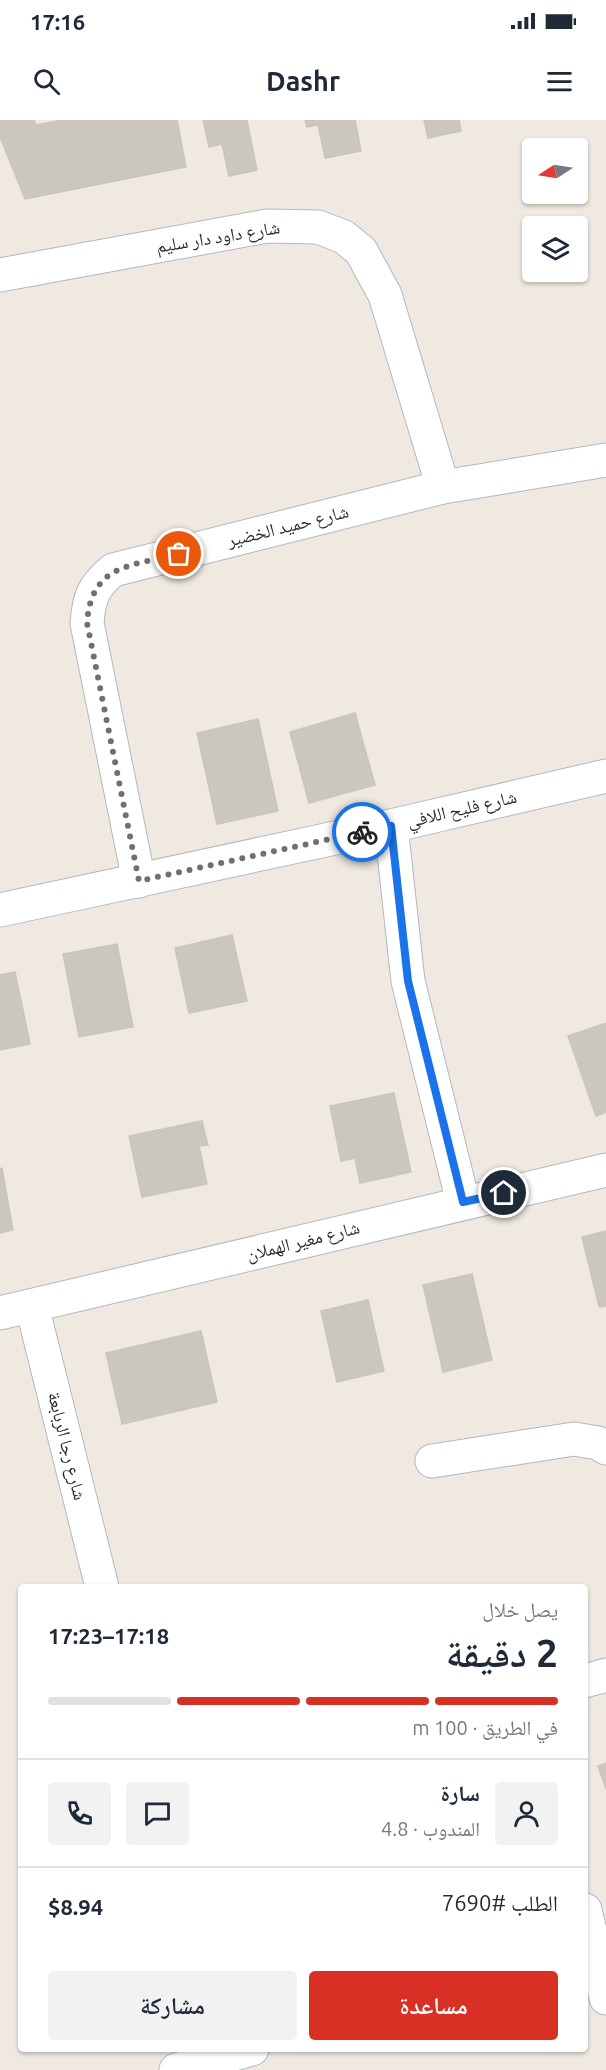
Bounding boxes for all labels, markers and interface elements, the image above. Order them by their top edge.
text: 17:16 [30,9,85,34]
icon: search [30,65,63,98]
icon: menu [543,65,576,98]
text: Dashr [266,66,340,96]
north arrow [522,138,588,204]
map controls [522,138,588,282]
street label: شارع داود دار سليم [154,216,282,259]
button: layers [522,216,588,282]
street label: شارع حميد الخضير [224,500,351,552]
pin [153,528,204,579]
icon: bag [162,537,195,570]
street label: شارع فليح اللافي [405,786,520,836]
courier [332,802,392,862]
icon: bike [346,816,379,849]
pin [478,1167,529,1218]
icon: home [487,1176,520,1209]
street label: شارع مغير الهملان [244,1216,362,1266]
street label: شارع رجا الربابعة [43,1390,91,1502]
text: يصل خلال [482,1598,558,1621]
text: 17:18–17:23 [48,1623,169,1648]
text: 2 دقيقة [446,1631,558,1674]
text: في الطريق · 100 m [412,1716,558,1739]
text: سارة [441,1780,480,1805]
button: phone [48,1782,111,1845]
button: chat [126,1782,189,1845]
button: person [495,1782,558,1845]
text: المندوب · 4.8 [381,1817,480,1840]
text: الطلب #7690 [442,1890,558,1915]
text: $8.94 [48,1894,103,1919]
button: مشاركة [48,1971,297,2040]
button: مساعدة [309,1971,558,2040]

